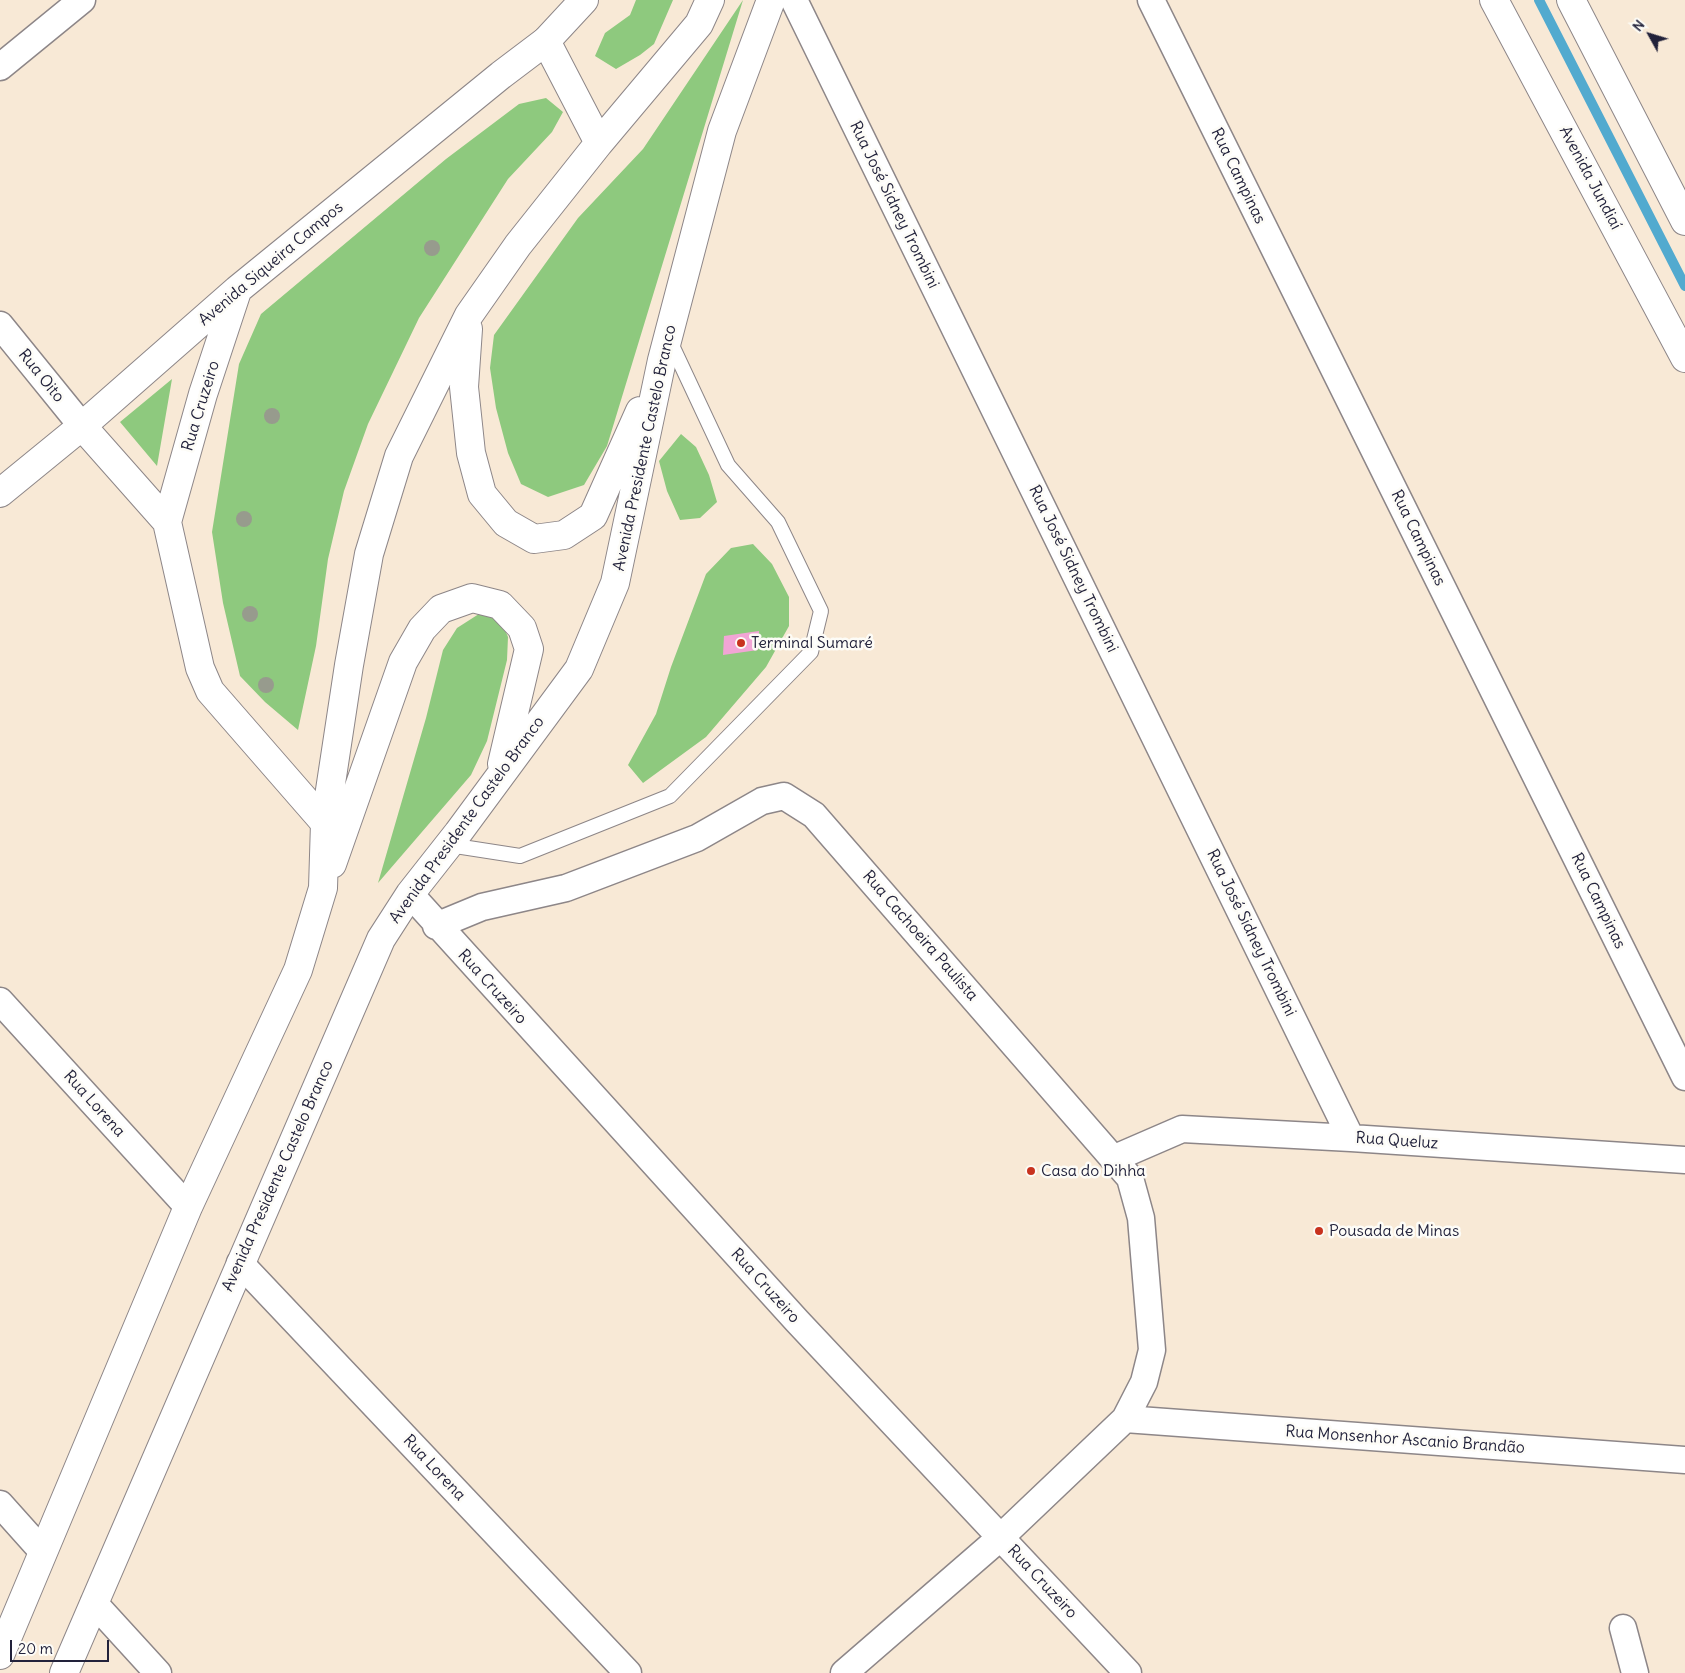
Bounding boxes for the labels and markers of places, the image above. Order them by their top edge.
place label: Terminal Sumaré [751,633,873,653]
marker: Terminal Sumaré [735,637,747,649]
place label: Casa do Dihha [1041,1161,1145,1181]
marker: Casa do Dihha [1025,1165,1037,1177]
place label: Pousada de Minas [1329,1221,1459,1241]
marker: Pousada de Minas [1313,1225,1325,1237]

